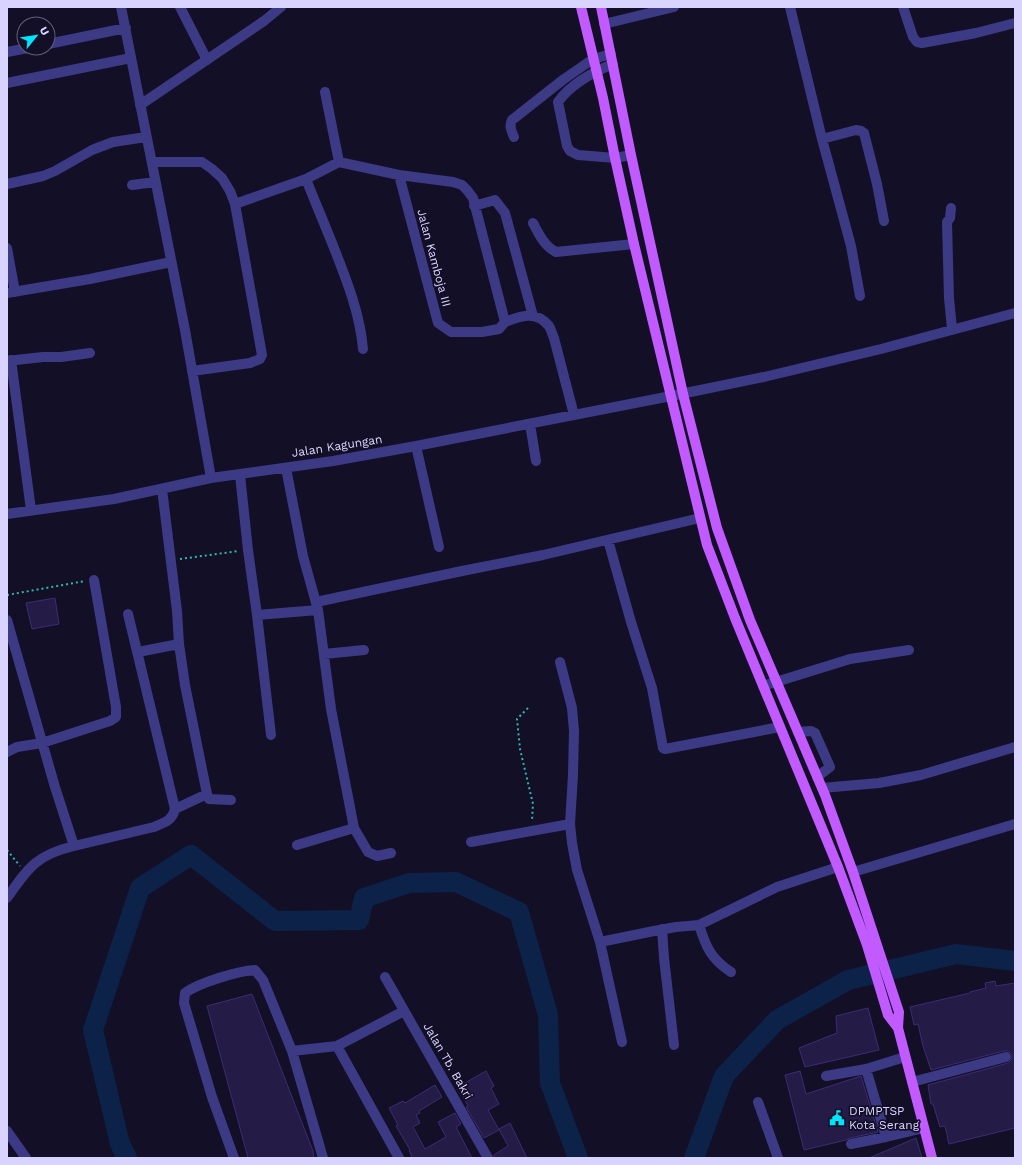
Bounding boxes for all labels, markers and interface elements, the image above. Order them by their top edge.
north arrow [16,16,56,56]
text: U [37,25,52,38]
street label: Jalan Kamboja III [414,208,454,308]
street label: Jalan Kagungan [291,432,383,460]
street label: Jalan Tb. Bakri [420,1020,476,1102]
place label: DPMPTSP Kota Serang [849,1104,920,1132]
public building icon: DPMPTSP Kota Serang [828,1109,846,1127]

